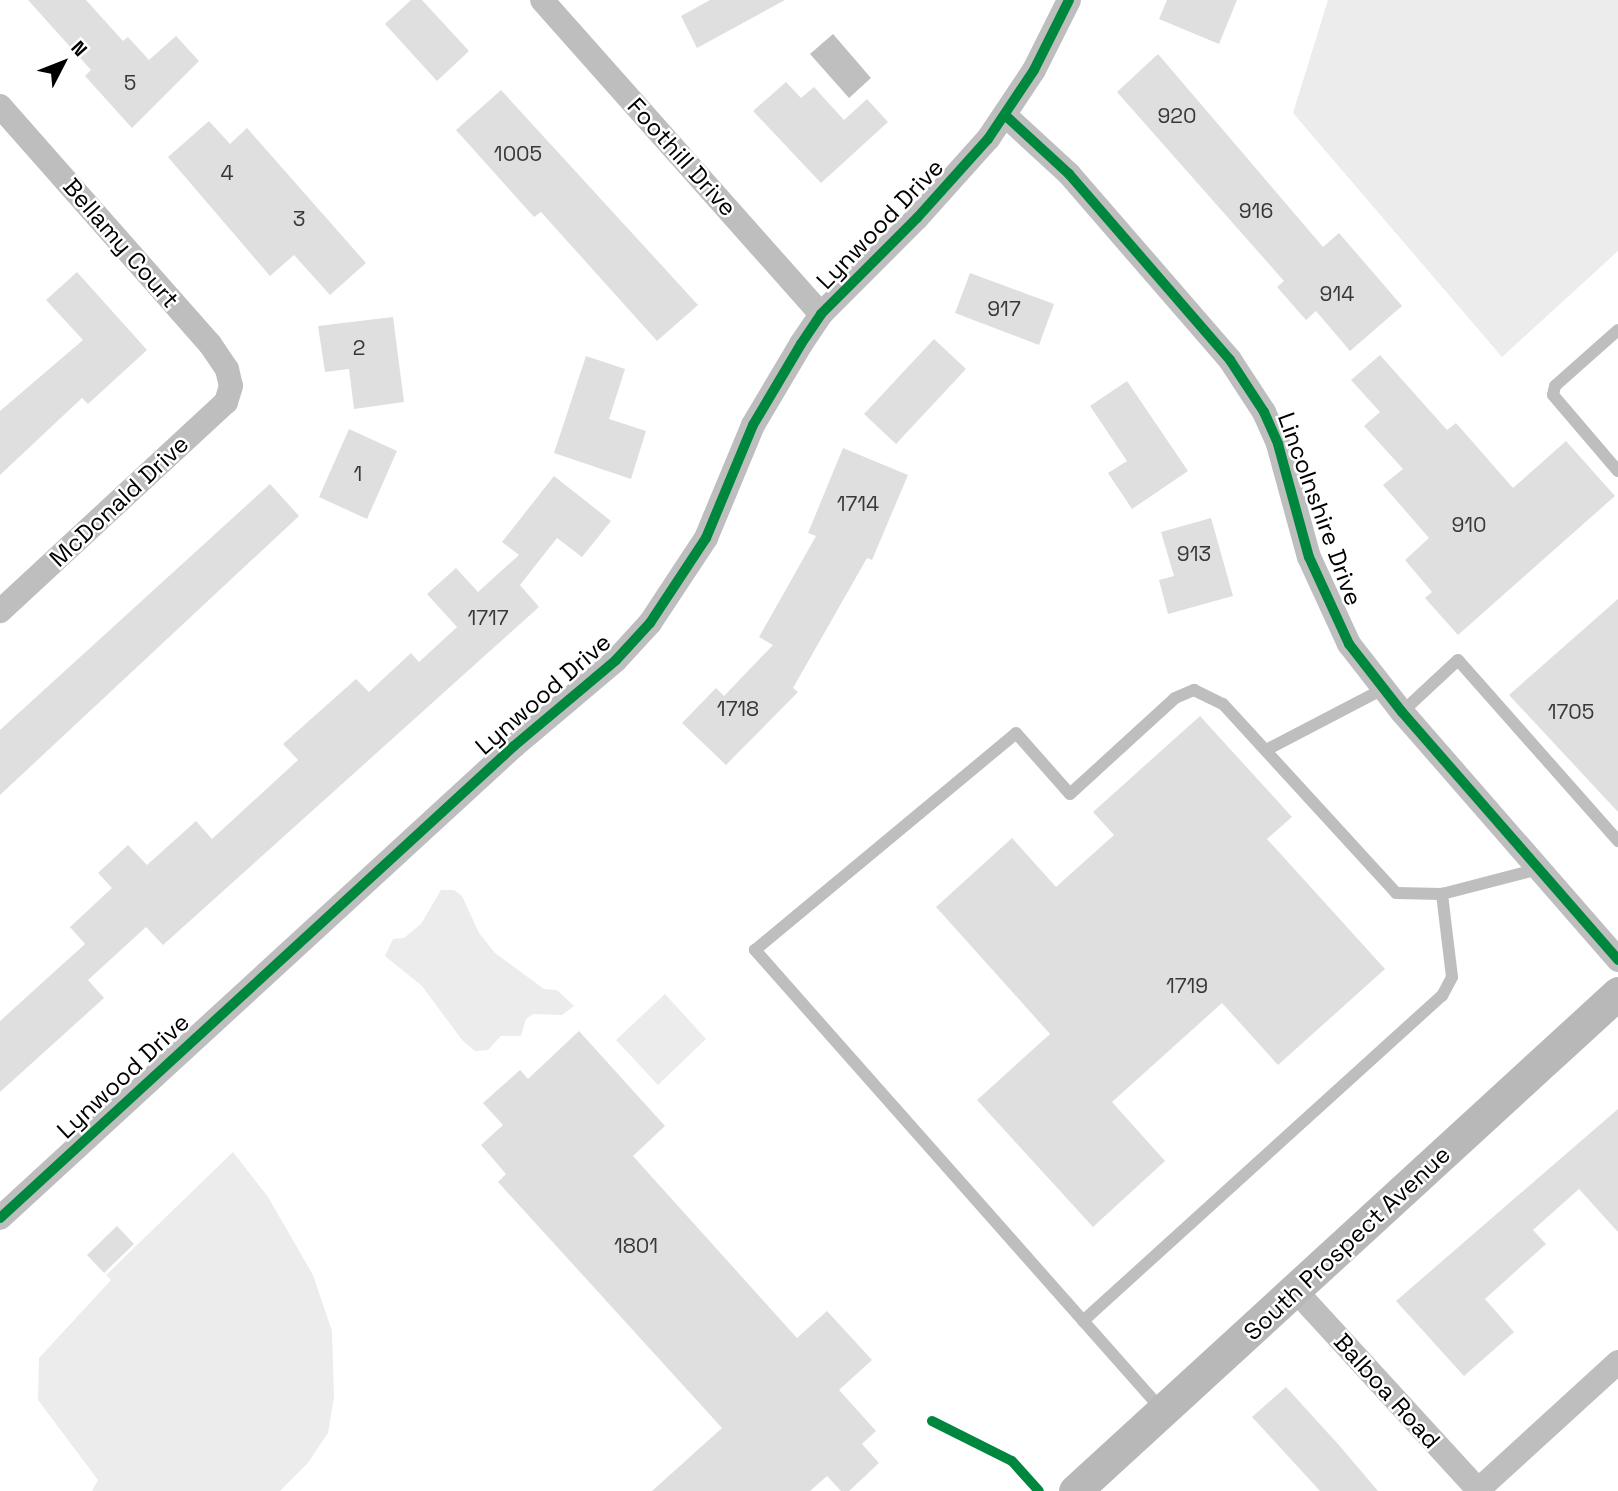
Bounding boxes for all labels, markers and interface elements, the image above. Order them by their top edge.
north arrow [28,28,98,98]
text: N [65,36,93,62]
house number: 5 [124,70,136,96]
street label: Foothill Drive [621,92,743,222]
house number: 920 [1158,103,1196,129]
house number: 1005 [494,141,542,167]
street label: Lynwood Drive [811,153,949,295]
house number: 4 [220,160,234,186]
street label: Bellamy Court [57,172,185,314]
house number: 916 [1239,198,1273,224]
house number: 3 [293,206,305,232]
house number: 914 [1320,281,1354,307]
house number: 917 [987,296,1021,322]
house number: 2 [353,335,365,361]
street label: Lincolnshire Drive [1272,409,1368,609]
street label: McDonald Drive [44,429,194,573]
house number: 1 [354,461,362,487]
house number: 1714 [837,491,879,517]
house number: 910 [1451,512,1487,538]
house number: 913 [1177,541,1211,567]
house number: 1717 [467,605,509,631]
street label: Lynwood Drive [469,627,617,761]
house number: 1718 [717,696,759,722]
house number: 1705 [1548,699,1594,725]
house number: 1719 [1166,973,1208,999]
street label: Lynwood Drive [51,1007,195,1145]
street label: South Prospect Avenue [1238,1140,1456,1346]
house number: 1801 [614,1233,658,1259]
street label: Balboa Road [1328,1328,1446,1454]

